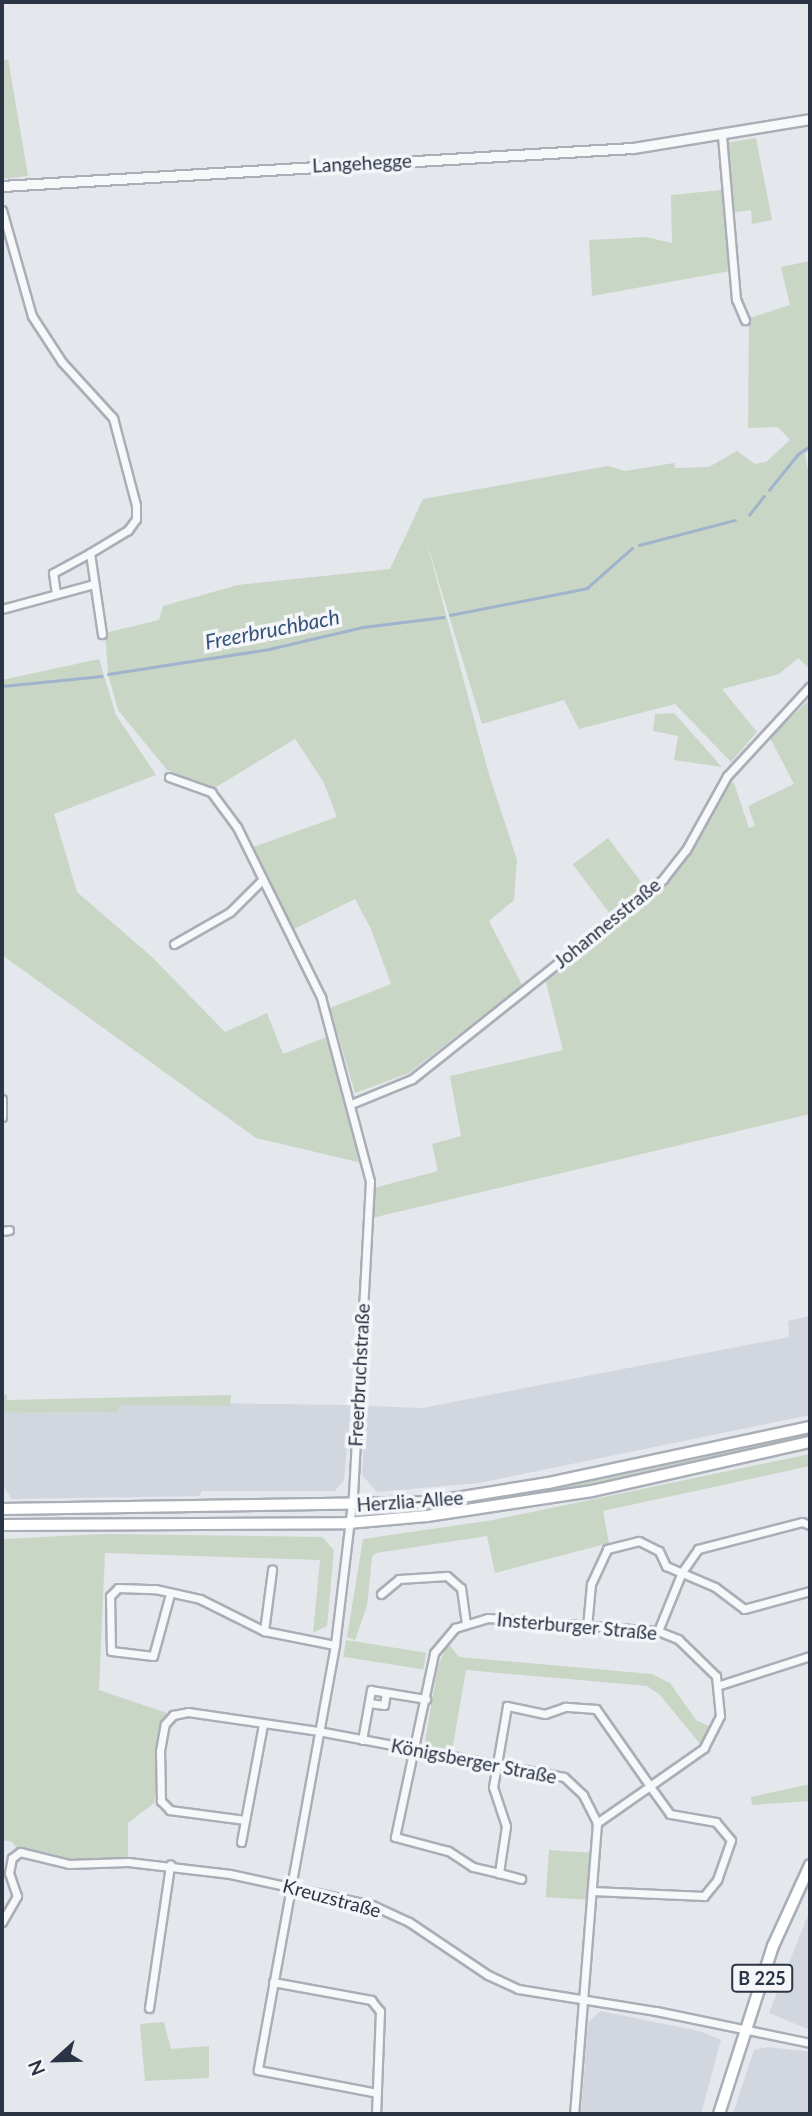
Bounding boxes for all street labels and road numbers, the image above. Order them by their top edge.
street label: Langehegge [312,149,412,177]
street label: Johannesstraße [549,873,665,973]
street label: Freerbruchstraße [344,1303,374,1447]
street label: Herzlia-Allee [356,1486,464,1516]
street label: Insterburger Straße [496,1608,658,1644]
street label: Königsberger Straße [389,1734,559,1788]
street label: Kreuzstraße [280,1874,384,1922]
road number: B 225 [730,1964,794,1992]

